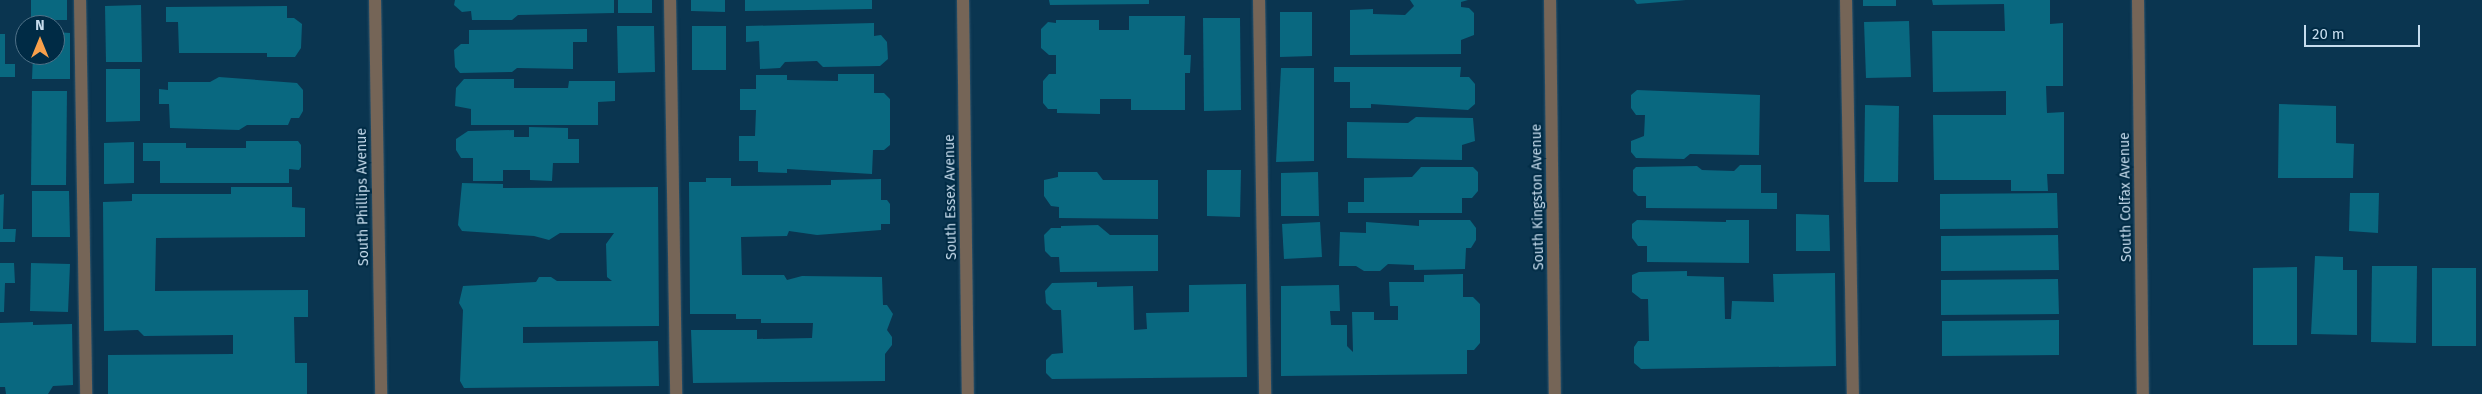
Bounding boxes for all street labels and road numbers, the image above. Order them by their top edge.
street label: South Kingston Avenue [1528,124,1548,270]
street label: South Phillips Avenue [353,128,373,266]
street label: South Colfax Avenue [2116,132,2136,262]
street label: South Essex Avenue [942,134,960,260]

